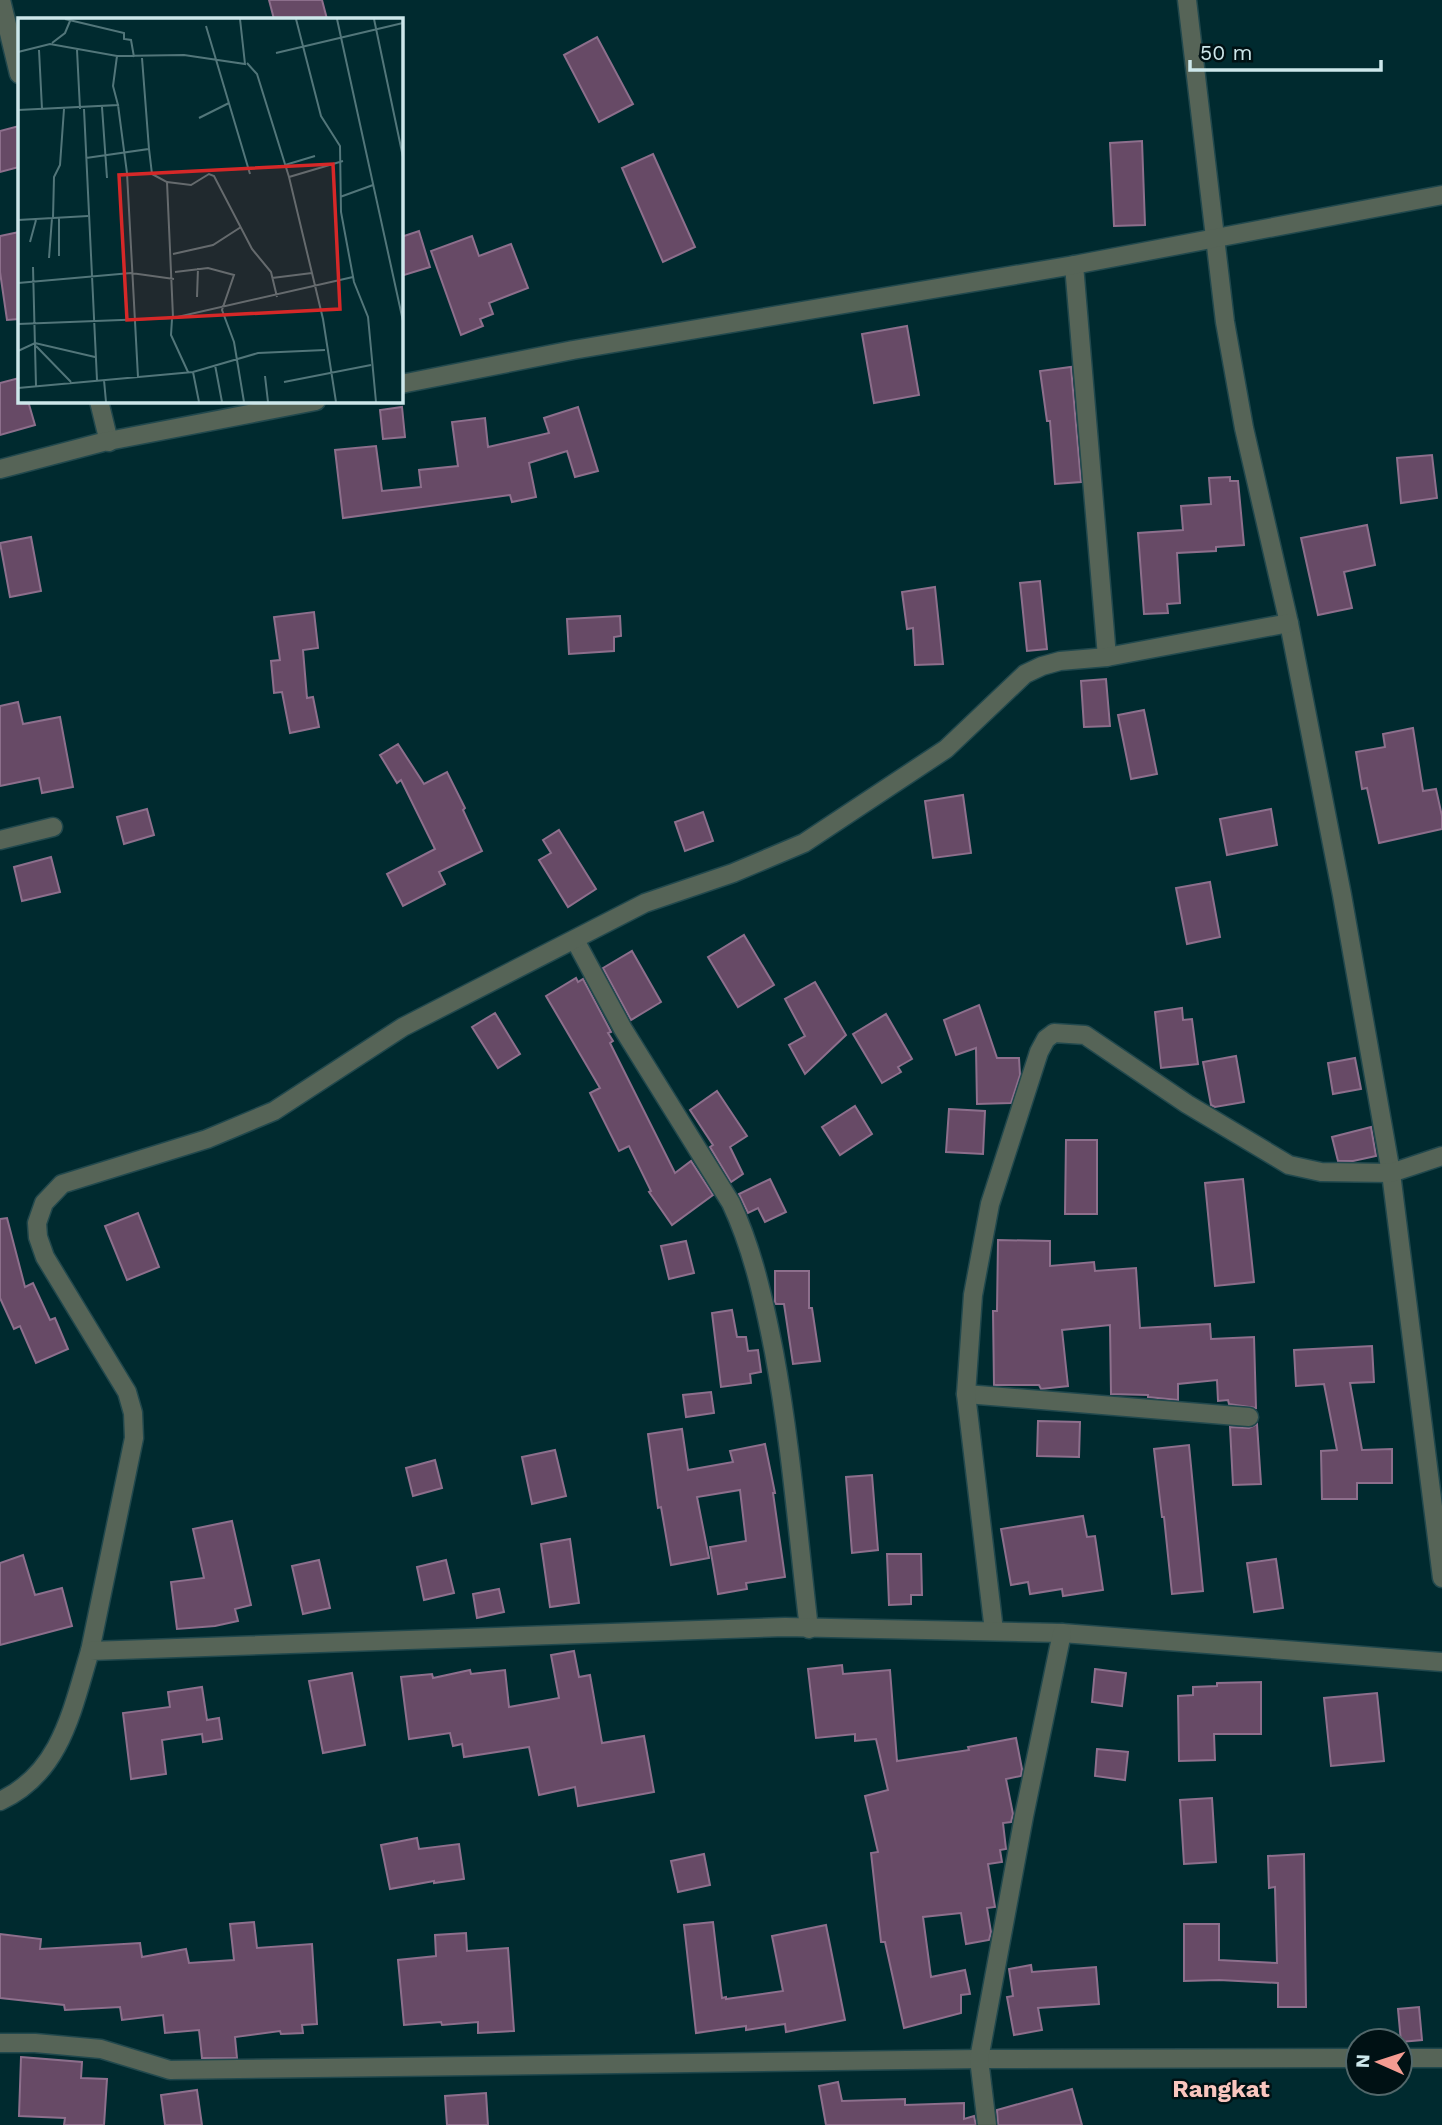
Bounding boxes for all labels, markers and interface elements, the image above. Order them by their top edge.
inset map [18,18,402,402]
scale bar [1190,28,1381,72]
text: 50 m [1200,40,1252,65]
north arrow [1344,2027,1414,2097]
text: N [1351,2053,1374,2069]
district label: Rangkat [1172,2075,1270,2103]

